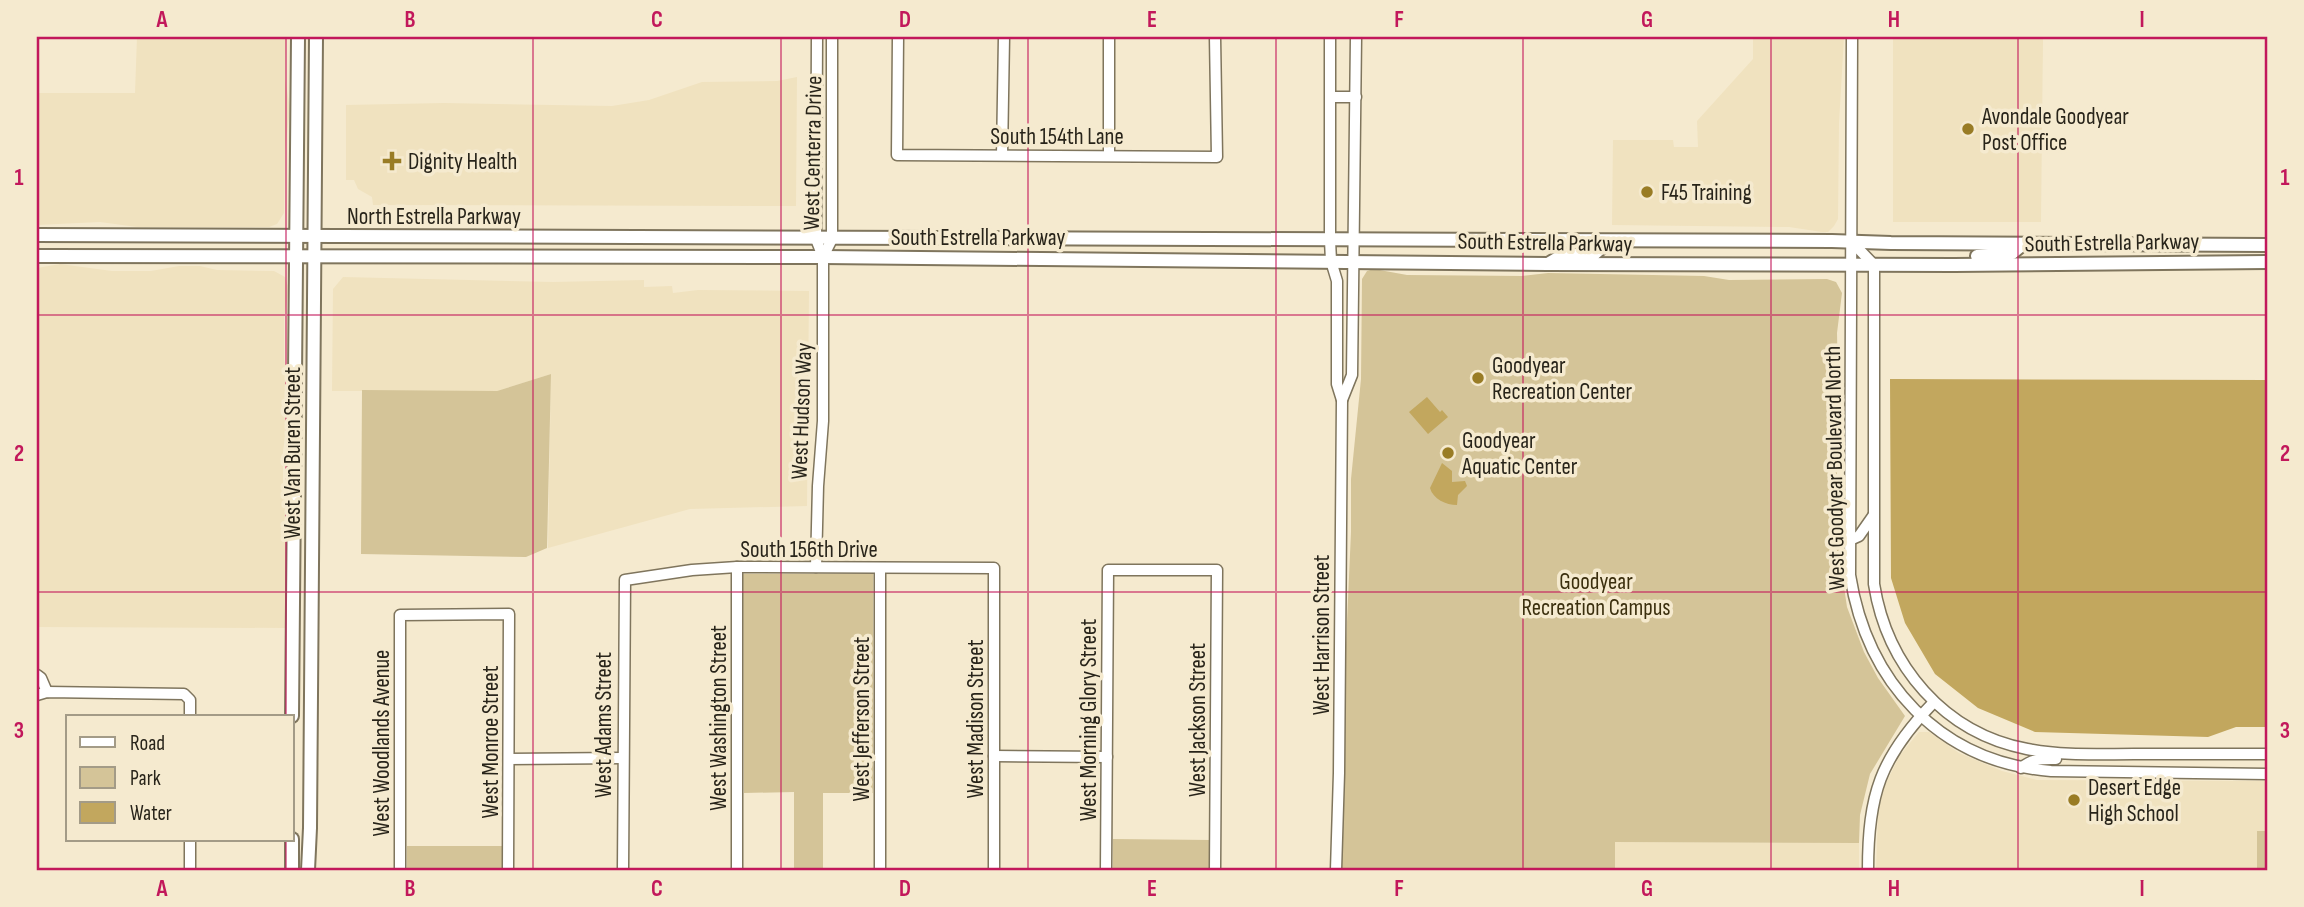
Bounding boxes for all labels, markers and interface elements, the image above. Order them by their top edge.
text: A [156,6,169,34]
text: B [405,6,416,34]
text: C [651,6,663,34]
text: D [899,6,911,34]
text: E [1147,6,1157,34]
text: F [1394,6,1404,34]
text: G [1641,6,1653,34]
text: H [1888,6,1900,34]
text: I [2139,6,2145,34]
street label: West Centerra Drive [798,76,828,231]
place label: Avondale Goodyear Post Office [1981,103,2129,157]
marker: Avondale Goodyear Post Office [1960,121,1976,137]
street label: South 154th Lane [990,123,1124,151]
place label: Dignity Health [408,148,517,176]
marker: Dignity Health [382,151,402,171]
text: 1 [14,164,24,192]
text: 1 [2280,164,2290,192]
place label: F45 Training [1661,179,1752,207]
marker: F45 Training [1639,184,1655,200]
street label: North Estrella Parkway [347,203,521,231]
street label: South Estrella Parkway [891,224,1065,252]
street label: South Estrella Parkway [1457,227,1633,259]
street label: South Estrella Parkway [2024,227,2200,259]
street label: West Hudson Way [786,342,818,480]
street label: West Goodyear Boulevard North [1819,345,1851,591]
place label: Goodyear Recreation Center [1492,352,1633,406]
street label: West Van Buren Street [279,367,307,539]
marker: Goodyear Recreation Center [1470,370,1486,386]
place label: Goodyear Aquatic Center [1461,427,1578,481]
text: 2 [14,440,24,468]
text: 2 [2280,440,2290,468]
marker: Goodyear Aquatic Center [1440,445,1456,461]
street label: South 156th Drive [740,536,878,564]
street label: West Harrison Street [1308,555,1336,715]
park label: Goodyear Recreation Campus [1521,568,1671,622]
street label: West Morning Glory Street [1075,619,1103,821]
street label: West Washington Street [705,625,733,811]
street label: West Jefferson Street [848,637,876,801]
street label: West Madison Street [962,640,990,798]
street label: West Jackson Street [1184,643,1212,797]
street label: West Woodlands Avenue [368,650,396,836]
street label: West Adams Street [590,652,618,798]
street label: West Monroe Street [477,665,505,819]
legend [66,715,294,841]
text: 3 [14,717,24,745]
text: 3 [2280,717,2290,745]
text: Road [130,731,165,756]
text: Park [130,766,161,791]
place label: Desert Edge High School [2088,774,2181,828]
marker: Desert Edge High School [2066,792,2082,808]
text: Water [130,801,172,826]
text: A [156,875,169,903]
text: B [405,875,416,903]
text: C [651,875,663,903]
text: D [899,875,911,903]
text: E [1147,875,1157,903]
text: F [1394,875,1404,903]
text: G [1641,875,1653,903]
text: H [1888,875,1900,903]
text: I [2139,875,2145,903]

